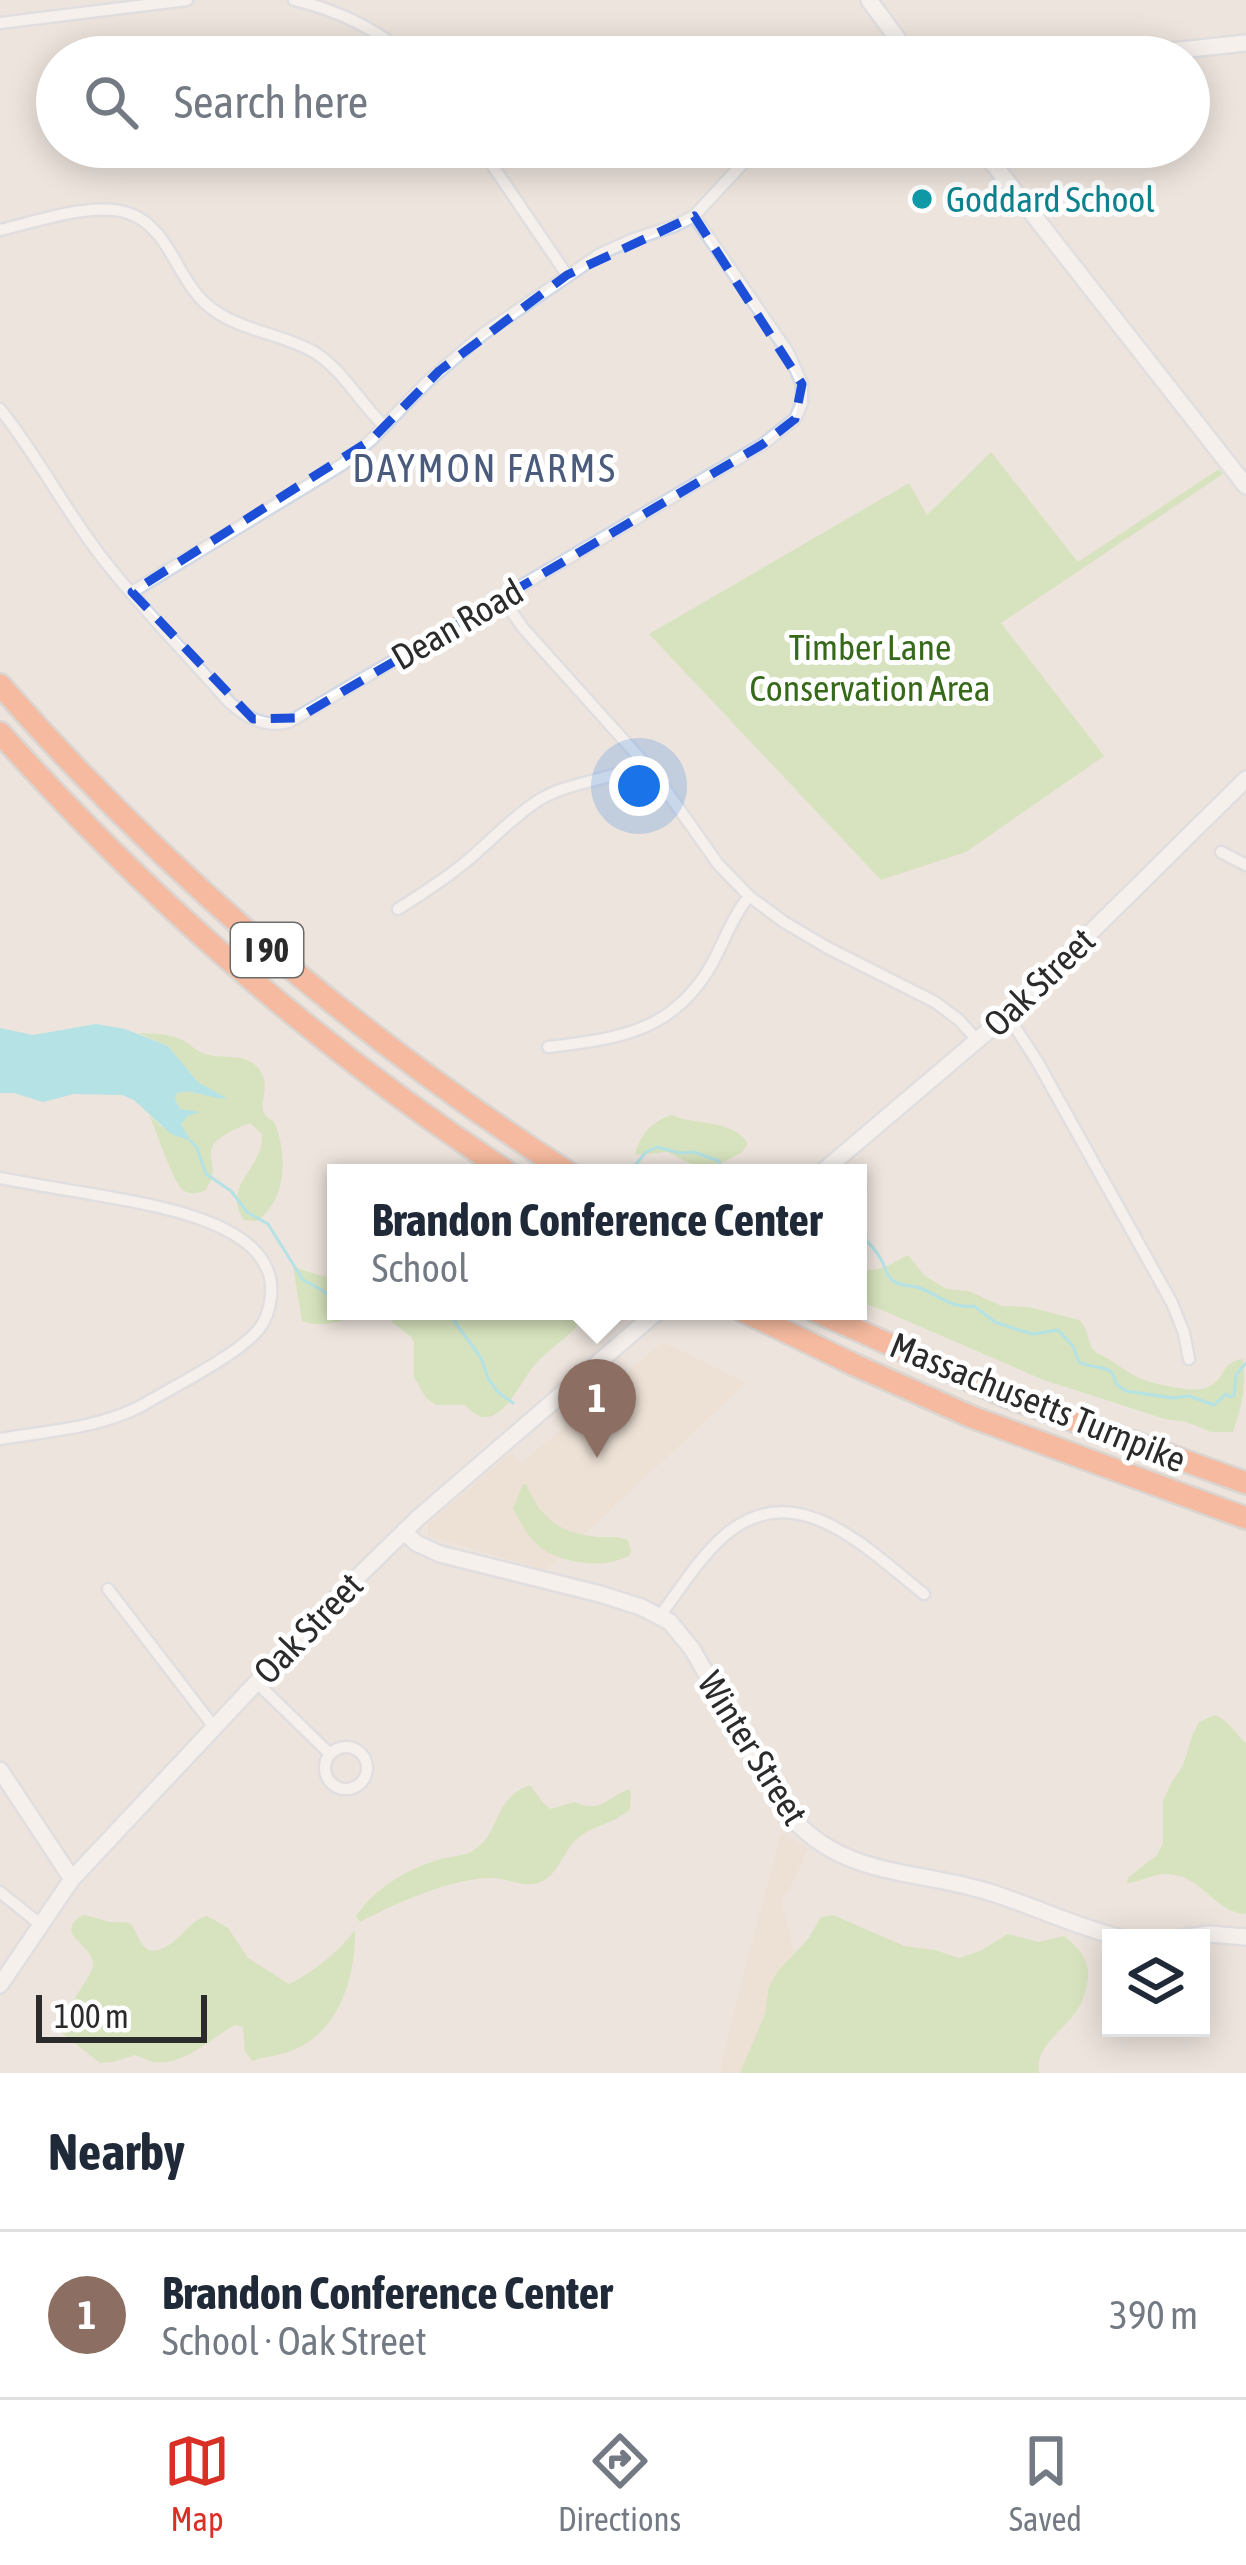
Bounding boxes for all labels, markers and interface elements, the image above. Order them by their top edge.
search box [36,36,1210,168]
icon: search [78,69,144,135]
text: Search here [174,76,368,128]
place label: Goddard School [946,178,1155,220]
marker: Goddard School [909,186,935,212]
district label: DAYMON FARMS [352,446,618,490]
street label: Dean Road [384,570,530,678]
park label: Timber Lane Conservation Area [750,626,990,709]
your location [609,756,669,816]
street label: Oak Street [975,919,1103,1045]
road number: I 90 [231,923,303,977]
popup [327,1164,867,1320]
text: Brandon Conference Center [372,1194,822,1246]
text: School [372,1246,468,1290]
street label: Massachusetts Turnpike [884,1324,1192,1480]
pin: 1 [558,1359,636,1458]
street label: Oak Street [245,1564,371,1692]
street label: Winter Street [689,1664,817,1832]
map controls [1102,1929,1210,2037]
button: layers [1102,1929,1210,2037]
scale bar [36,1989,207,2042]
text: 100 m [54,1997,129,2035]
text: Nearby [48,2122,185,2181]
text: Brandon Conference Center [162,2267,613,2319]
text: 1 [78,2293,96,2337]
text: 390 m [1110,2293,1198,2337]
text: School · Oak Street [162,2319,427,2363]
tab: Map [164,2428,230,2538]
tab: Directions [558,2428,681,2538]
tab: Saved [1009,2428,1082,2538]

